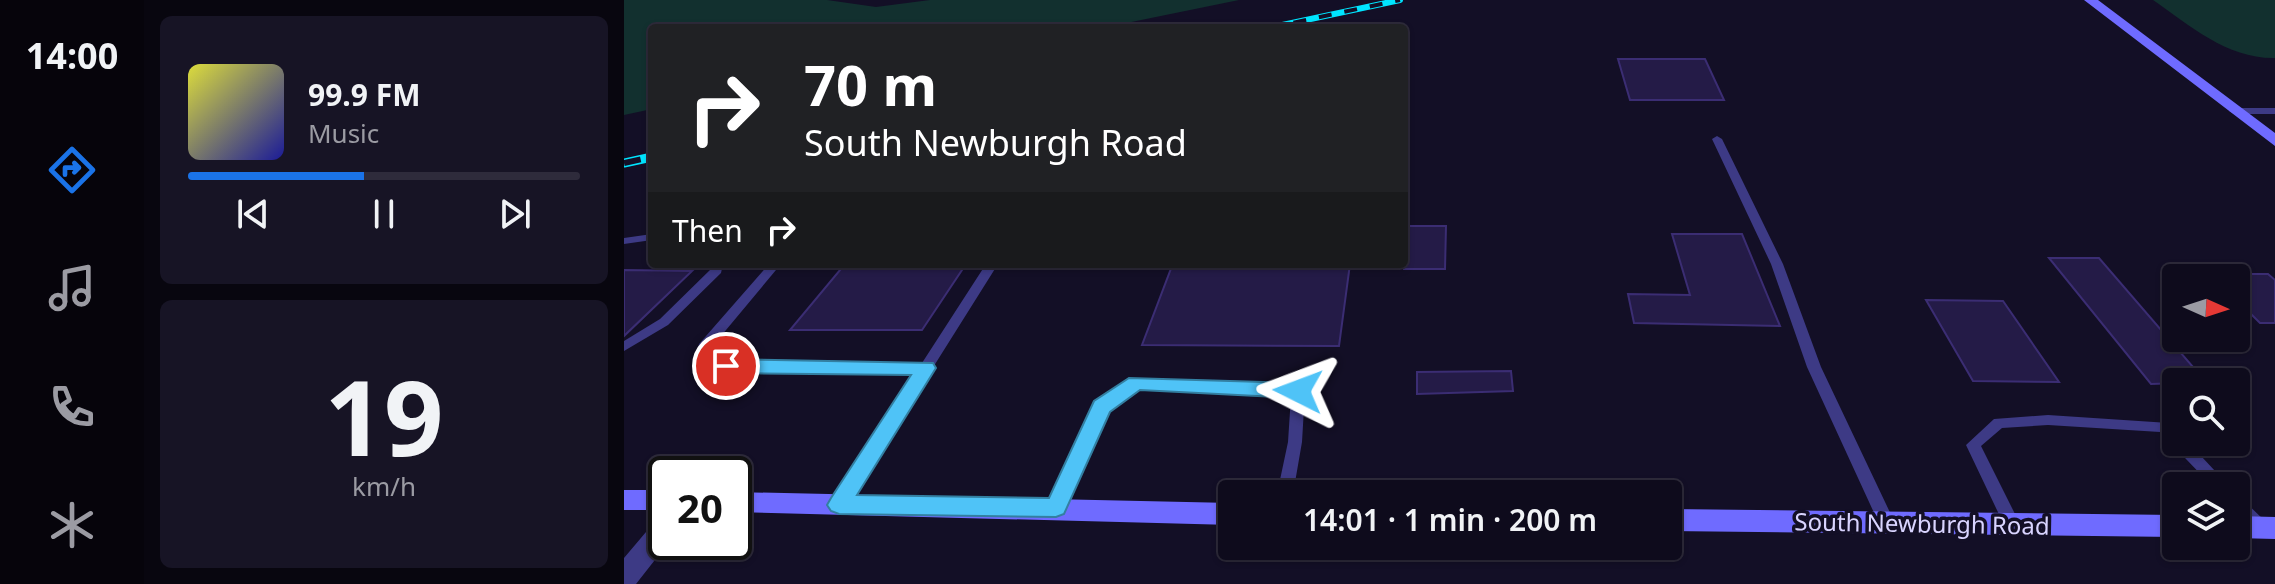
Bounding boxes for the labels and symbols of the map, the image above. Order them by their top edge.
north arrow [2162,264,2250,352]
pin [692,332,760,400]
position arrow [1256,349,1340,433]
speed limit sign: 20 [648,456,752,560]
street label: South Newburgh Road [1794,504,2050,542]

